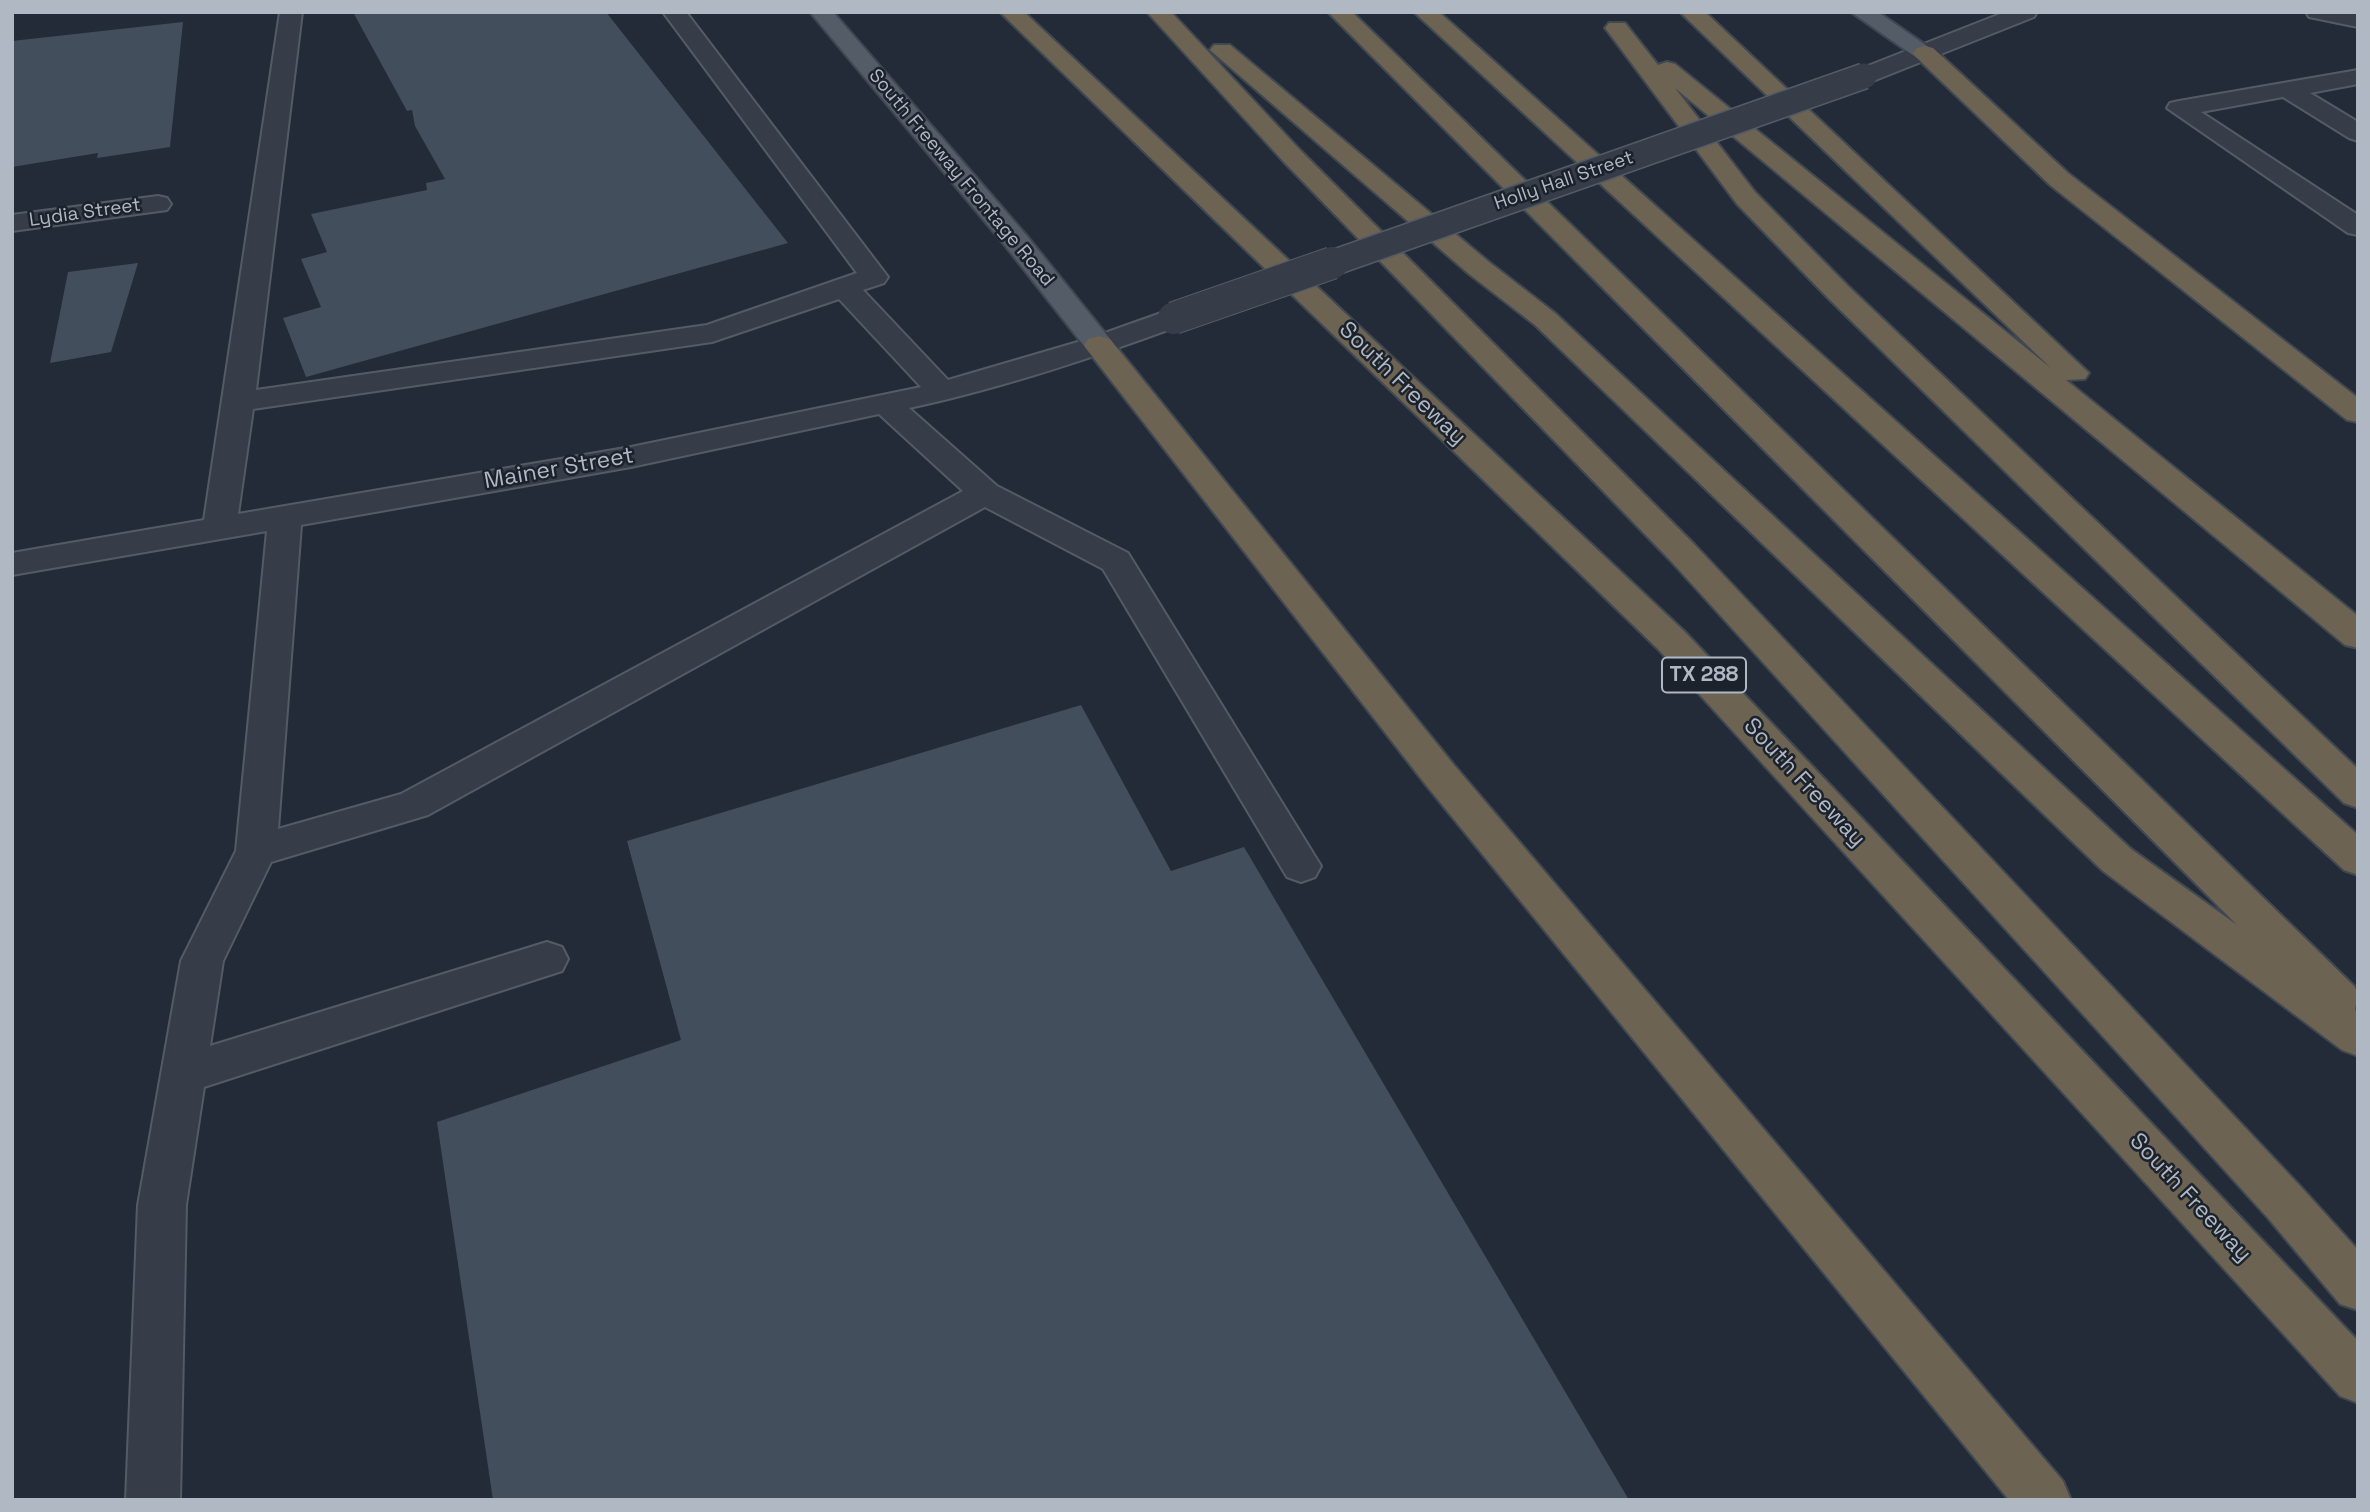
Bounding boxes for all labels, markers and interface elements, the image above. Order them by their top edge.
street label: South Freeway Frontage Road [863,65,1059,291]
street label: Holly Hall Street [1491,147,1637,215]
street label: Lydia Street [28,194,142,232]
street label: South Freeway [1333,316,1471,452]
street label: Mainer Street [482,442,636,496]
road number: TX 288 [1662,658,1746,692]
street label: South Freeway [1737,713,1871,853]
street label: South Freeway [2123,1128,2257,1268]

